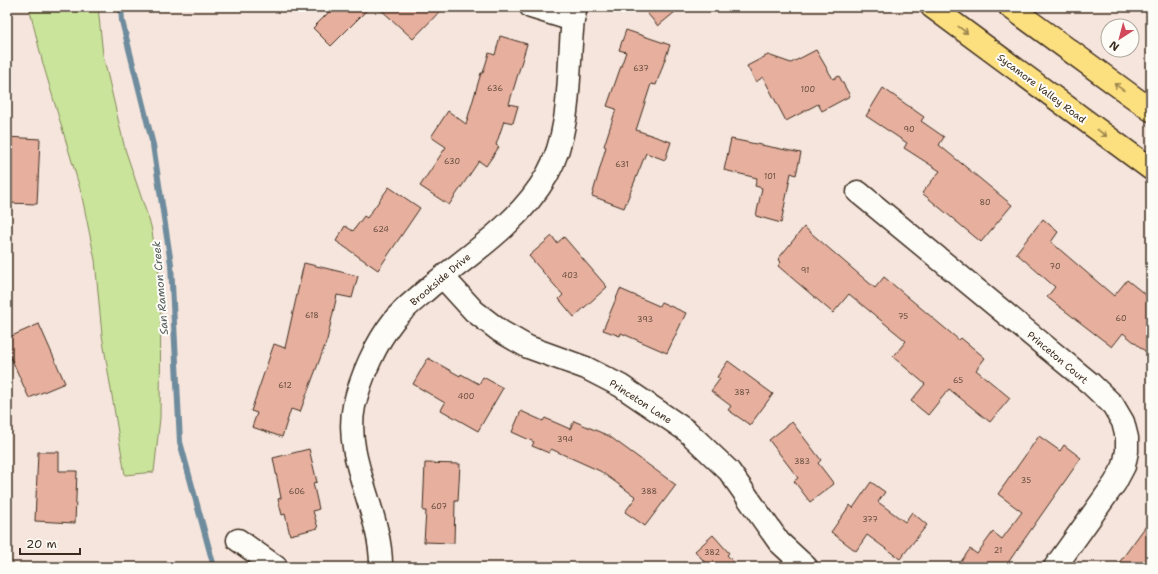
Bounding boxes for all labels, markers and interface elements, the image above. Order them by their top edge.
north arrow [1100,18,1140,58]
one-way arrow [958,26,969,34]
text: N [1106,37,1122,54]
street label: Sycamore Valley Road [995,51,1089,126]
house number: 637 [633,63,649,74]
house number: 636 [487,83,503,94]
one-way arrow [1114,83,1125,91]
house number: 100 [801,84,815,95]
house number: 90 [903,124,915,135]
one-way arrow [1096,128,1107,137]
house number: 630 [444,156,460,167]
house number: 631 [615,159,629,170]
house number: 101 [764,171,776,182]
house number: 80 [979,197,991,208]
house number: 624 [373,224,389,235]
water label: San Ramon Creek [149,240,172,336]
street label: Brookside Drive [407,250,473,308]
house number: 70 [1049,261,1061,272]
house number: 91 [801,265,809,276]
house number: 403 [562,270,578,281]
house number: 618 [305,310,319,321]
house number: 75 [898,311,908,322]
house number: 60 [1116,313,1127,324]
house number: 393 [637,314,653,325]
street label: Princeton Court [1025,328,1091,387]
house number: 65 [953,375,963,386]
street label: Princeton Lane [607,376,675,427]
house number: 612 [278,380,292,391]
house number: 387 [734,387,750,398]
house number: 400 [458,391,474,402]
house number: 394 [557,434,573,445]
house number: 383 [794,456,810,467]
house number: 35 [1021,475,1031,486]
house number: 606 [289,486,306,497]
house number: 388 [641,486,657,497]
house number: 607 [431,501,447,512]
house number: 377 [862,514,878,525]
scale bar [20,530,80,556]
text: 20 m [26,536,57,552]
house number: 21 [994,545,1002,556]
house number: 382 [704,547,720,558]

